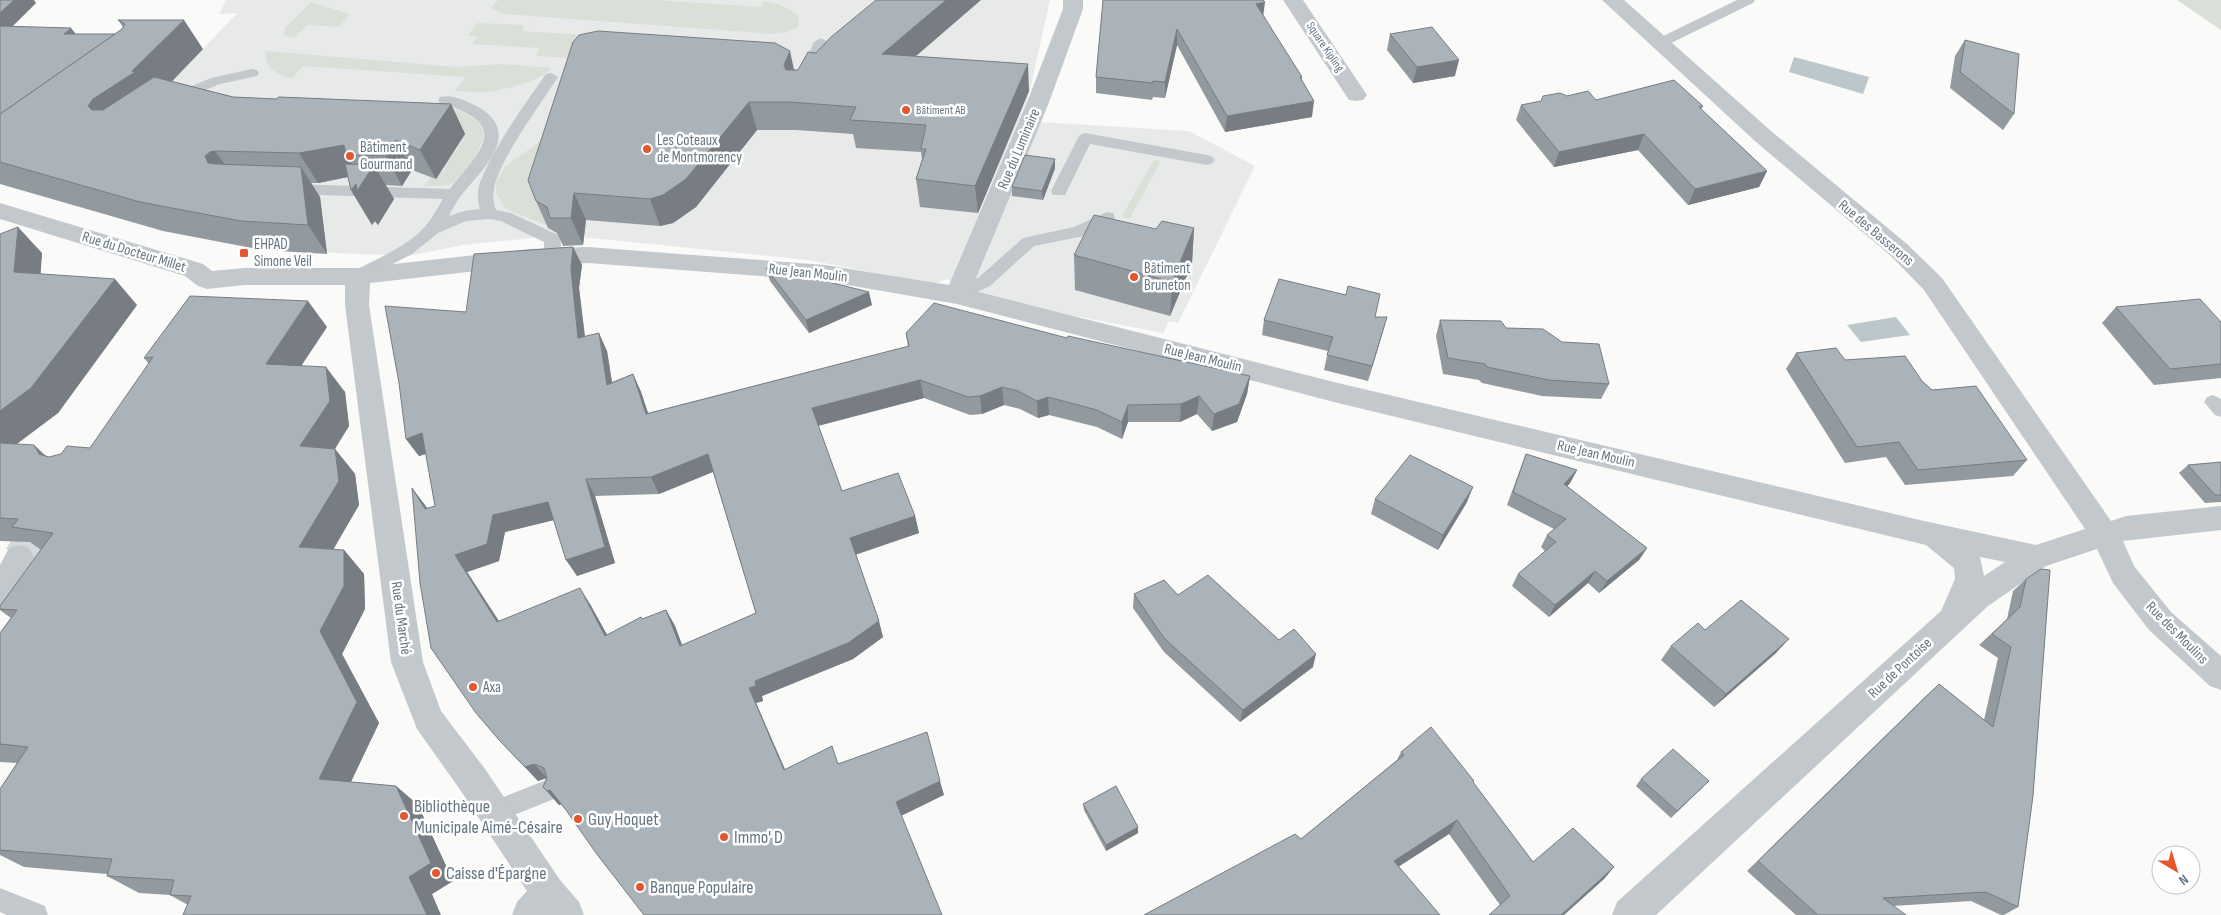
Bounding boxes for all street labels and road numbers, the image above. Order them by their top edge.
street label: Square Kipling [1303,19,1347,75]
street label: Rue du Luminaire [993,106,1045,192]
street label: Rue des Basserons [1834,196,1918,270]
street label: Rue du Docteur Millet [80,227,189,277]
street label: Rue Jean Moulin [768,259,848,287]
street label: Rue Jean Moulin [1162,339,1244,377]
street label: Rue Jean Moulin [1555,436,1637,472]
street label: Rue du Marché [386,580,416,656]
street label: Rue des Moulins [2142,598,2212,668]
street label: Rue de Pontoise [1864,634,1936,702]

